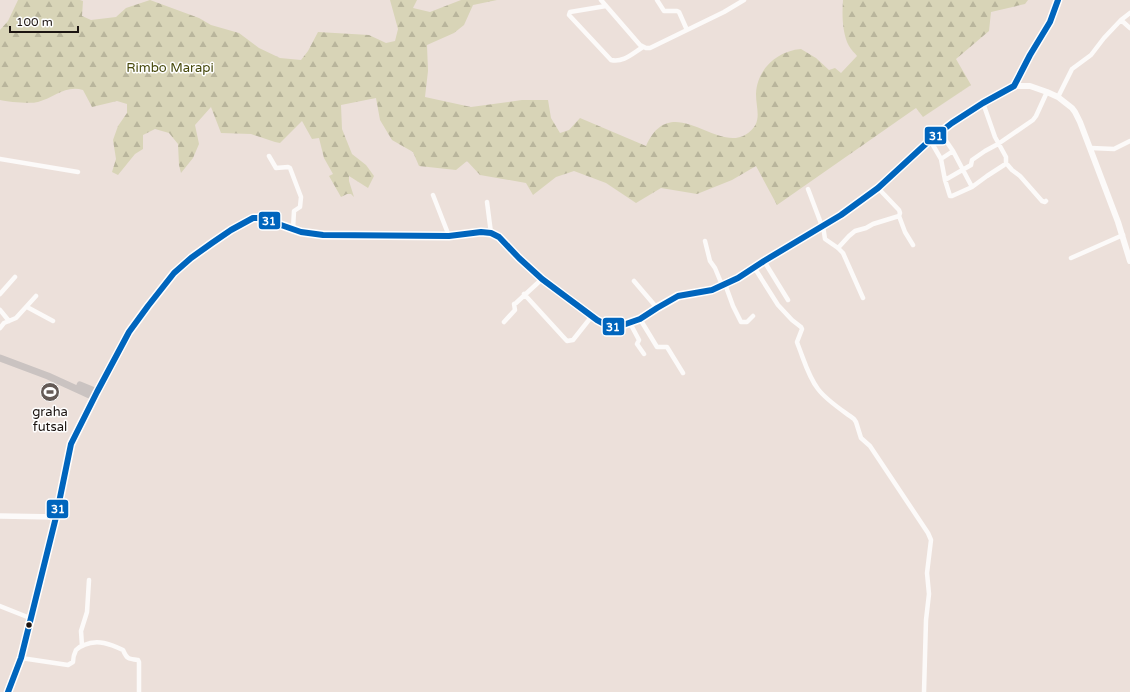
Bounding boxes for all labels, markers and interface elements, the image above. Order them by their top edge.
scale bar [10,8,78,34]
text: 100 m [16,15,53,29]
park label: Rimbo Marapi [126,60,214,76]
line badge: 31 [924,126,947,145]
text: 31 [929,130,943,143]
line badge: 31 [258,211,281,230]
text: 31 [262,215,276,228]
line badge: 31 [602,317,625,336]
text: 31 [606,321,620,334]
sports icon: graha futsal [39,381,61,403]
place label: graha futsal [32,404,68,435]
line badge: 31 [46,499,69,519]
text: 31 [51,503,65,516]
unlabelled marker [24,620,34,630]

